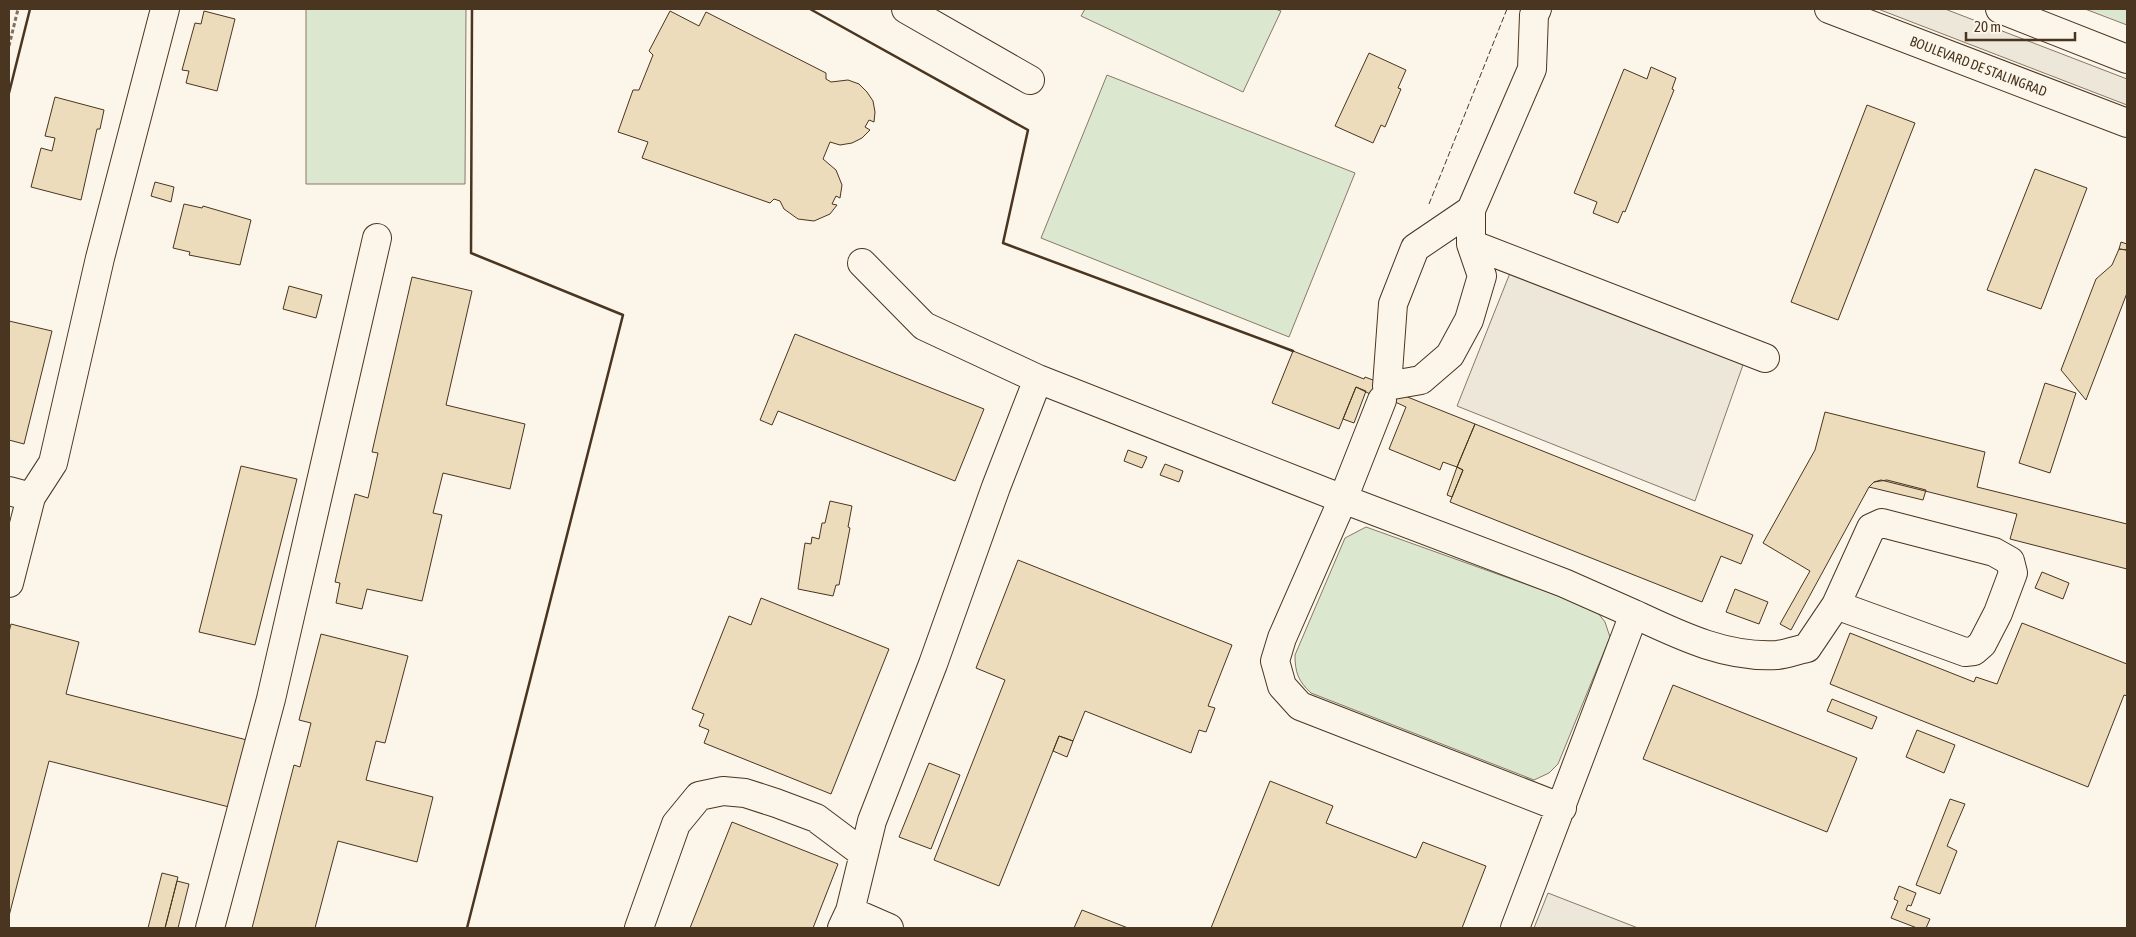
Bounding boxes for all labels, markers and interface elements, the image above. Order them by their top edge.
scale bar [1966,10,2075,42]
text: 20 m [1974,18,2001,35]
street label: BOULEVARD DE STALINGRAD [1908,33,2049,100]

